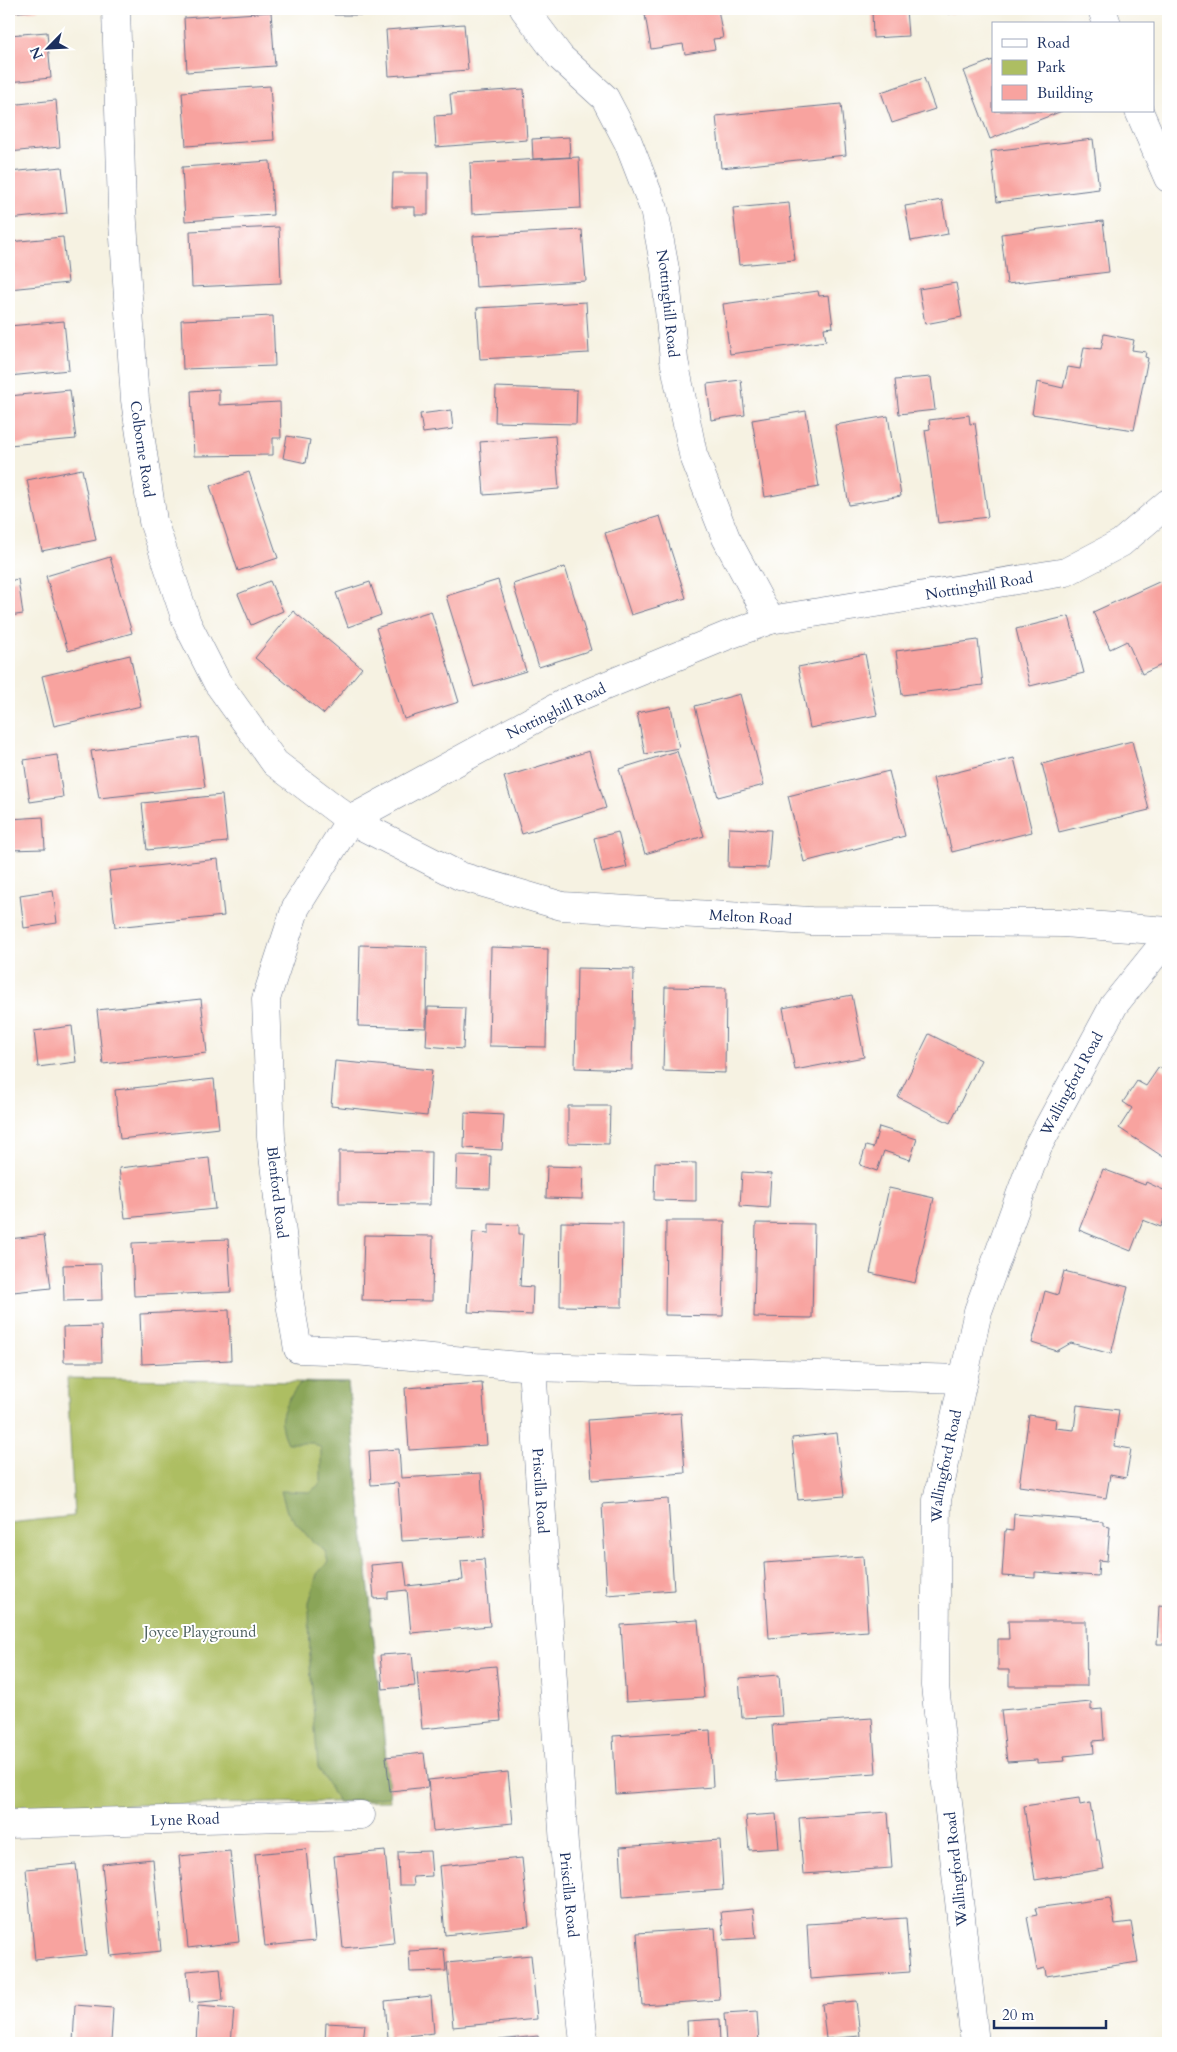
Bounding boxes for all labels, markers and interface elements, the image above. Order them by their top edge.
north arrow [22,22,72,72]
legend [992,22,1154,112]
text: Road [1037,33,1070,53]
text: N [25,44,48,63]
text: Park [1037,57,1066,77]
text: Building [1037,83,1093,103]
street label: Nottinghill Road [652,248,684,359]
street label: Colborne Road [125,399,159,499]
street label: Nottinghill Road [924,567,1034,605]
street label: Nottinghill Road [503,678,609,744]
street label: Melton Road [708,905,793,930]
street label: Wallingford Road [1035,1028,1108,1140]
street label: Blenford Road [262,1145,293,1239]
street label: Wallingford Road [927,1408,966,1524]
street label: Priscilla Road [527,1447,553,1534]
park label: Joyce Playground [142,1622,256,1642]
street label: Lyne Road [150,1809,220,1830]
street label: Wallingford Road [940,1811,972,1928]
street label: Priscilla Road [555,1851,583,1938]
scale bar [994,1997,1107,2029]
text: 20 m [1002,2005,1034,2025]

